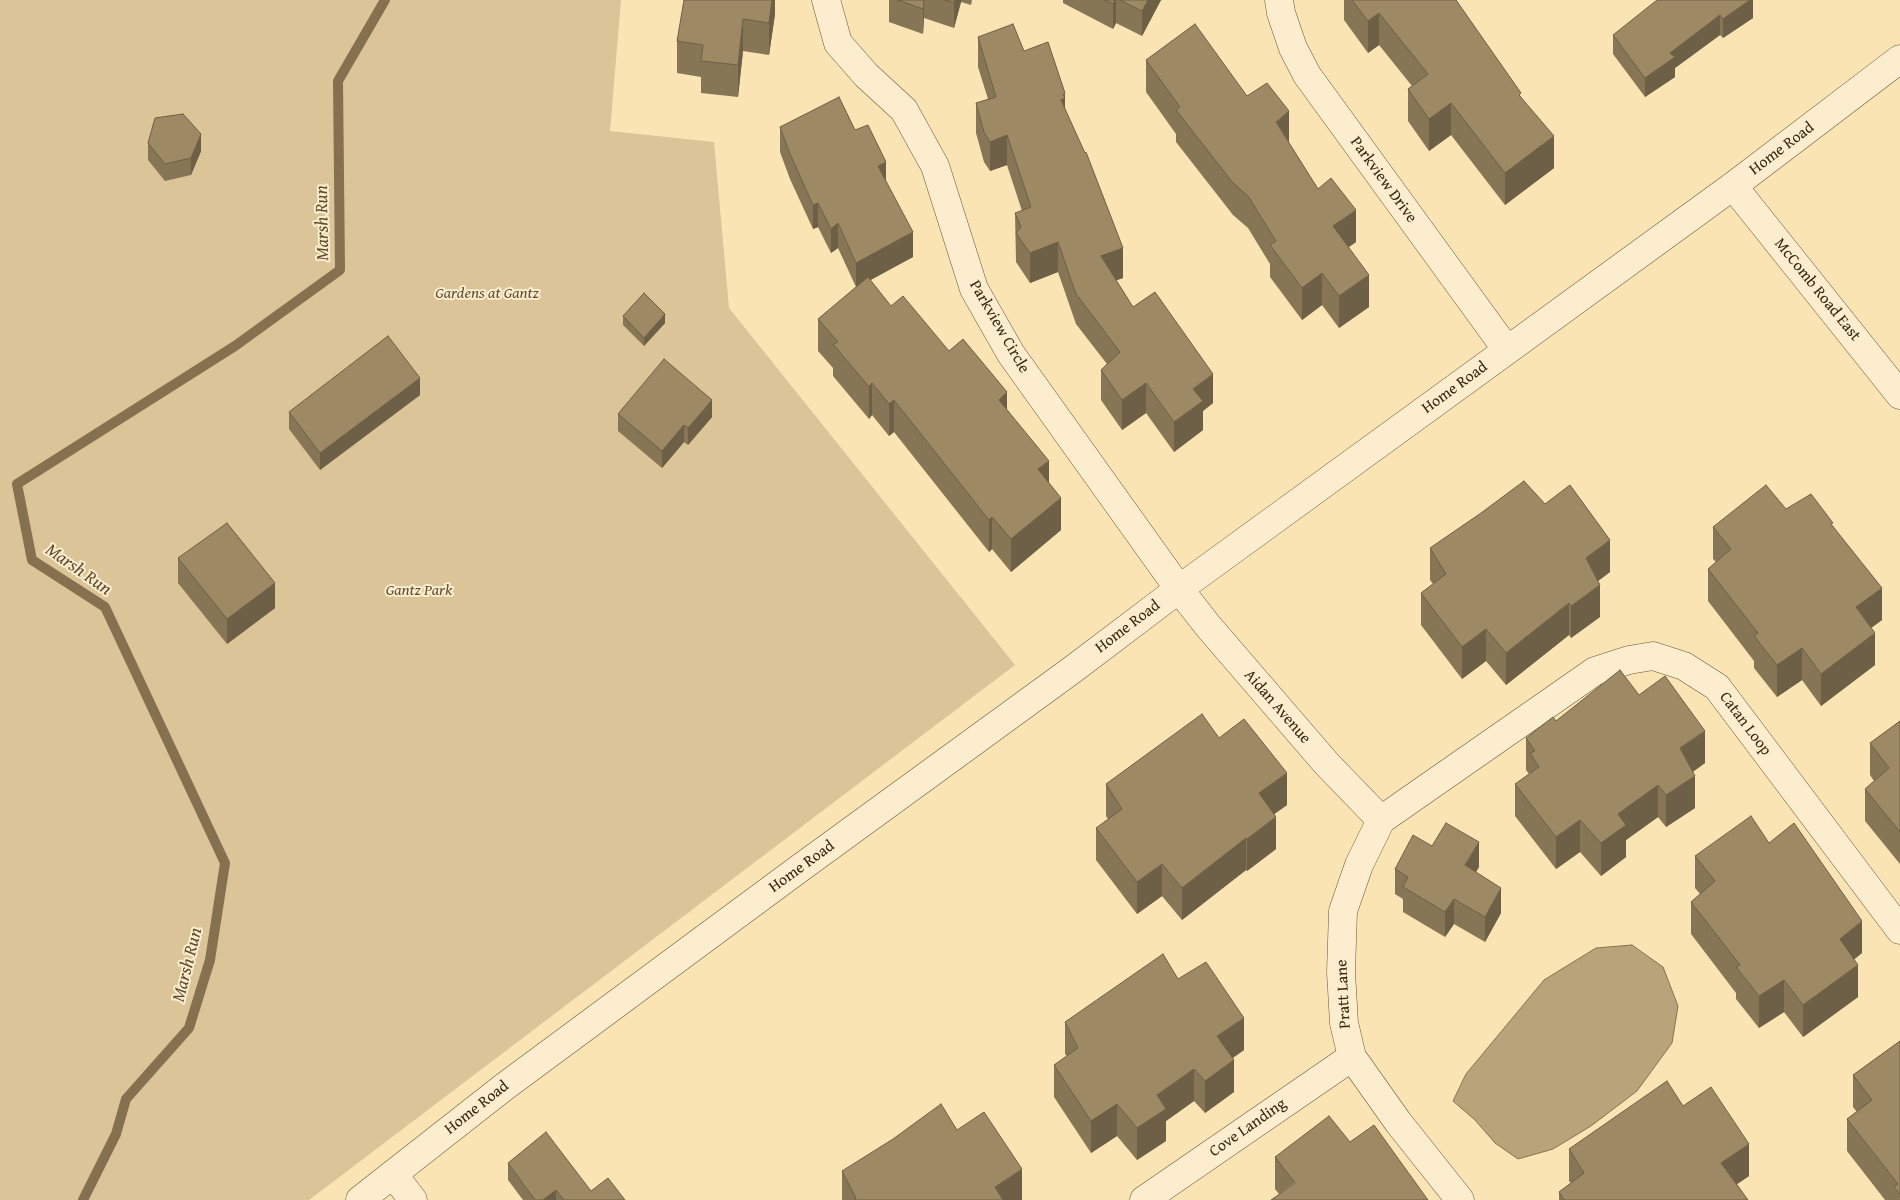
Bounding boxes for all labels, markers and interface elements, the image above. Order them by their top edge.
street label: Home Road [1746,118,1818,180]
street label: Parkview Drive [1345,133,1421,227]
water label: Marsh Run [312,185,334,261]
street label: McComb Road East [1770,235,1864,345]
street label: Parkview Circle [965,277,1033,377]
park label: Gardens at Gantz [435,284,539,304]
street label: Home Road [1418,358,1492,418]
water label: Marsh Run [41,539,115,601]
park label: Gantz Park [386,581,452,601]
street label: Home Road [1092,596,1164,658]
street label: Aidan Avenue [1240,666,1314,748]
street label: Catan Loop [1715,688,1775,760]
street label: Home Road [765,837,839,897]
water label: Marsh Run [168,926,208,1004]
street label: Pratt Lane [1333,959,1355,1029]
street label: Home Road [441,1077,513,1139]
street label: Cove Landing [1206,1094,1290,1162]

